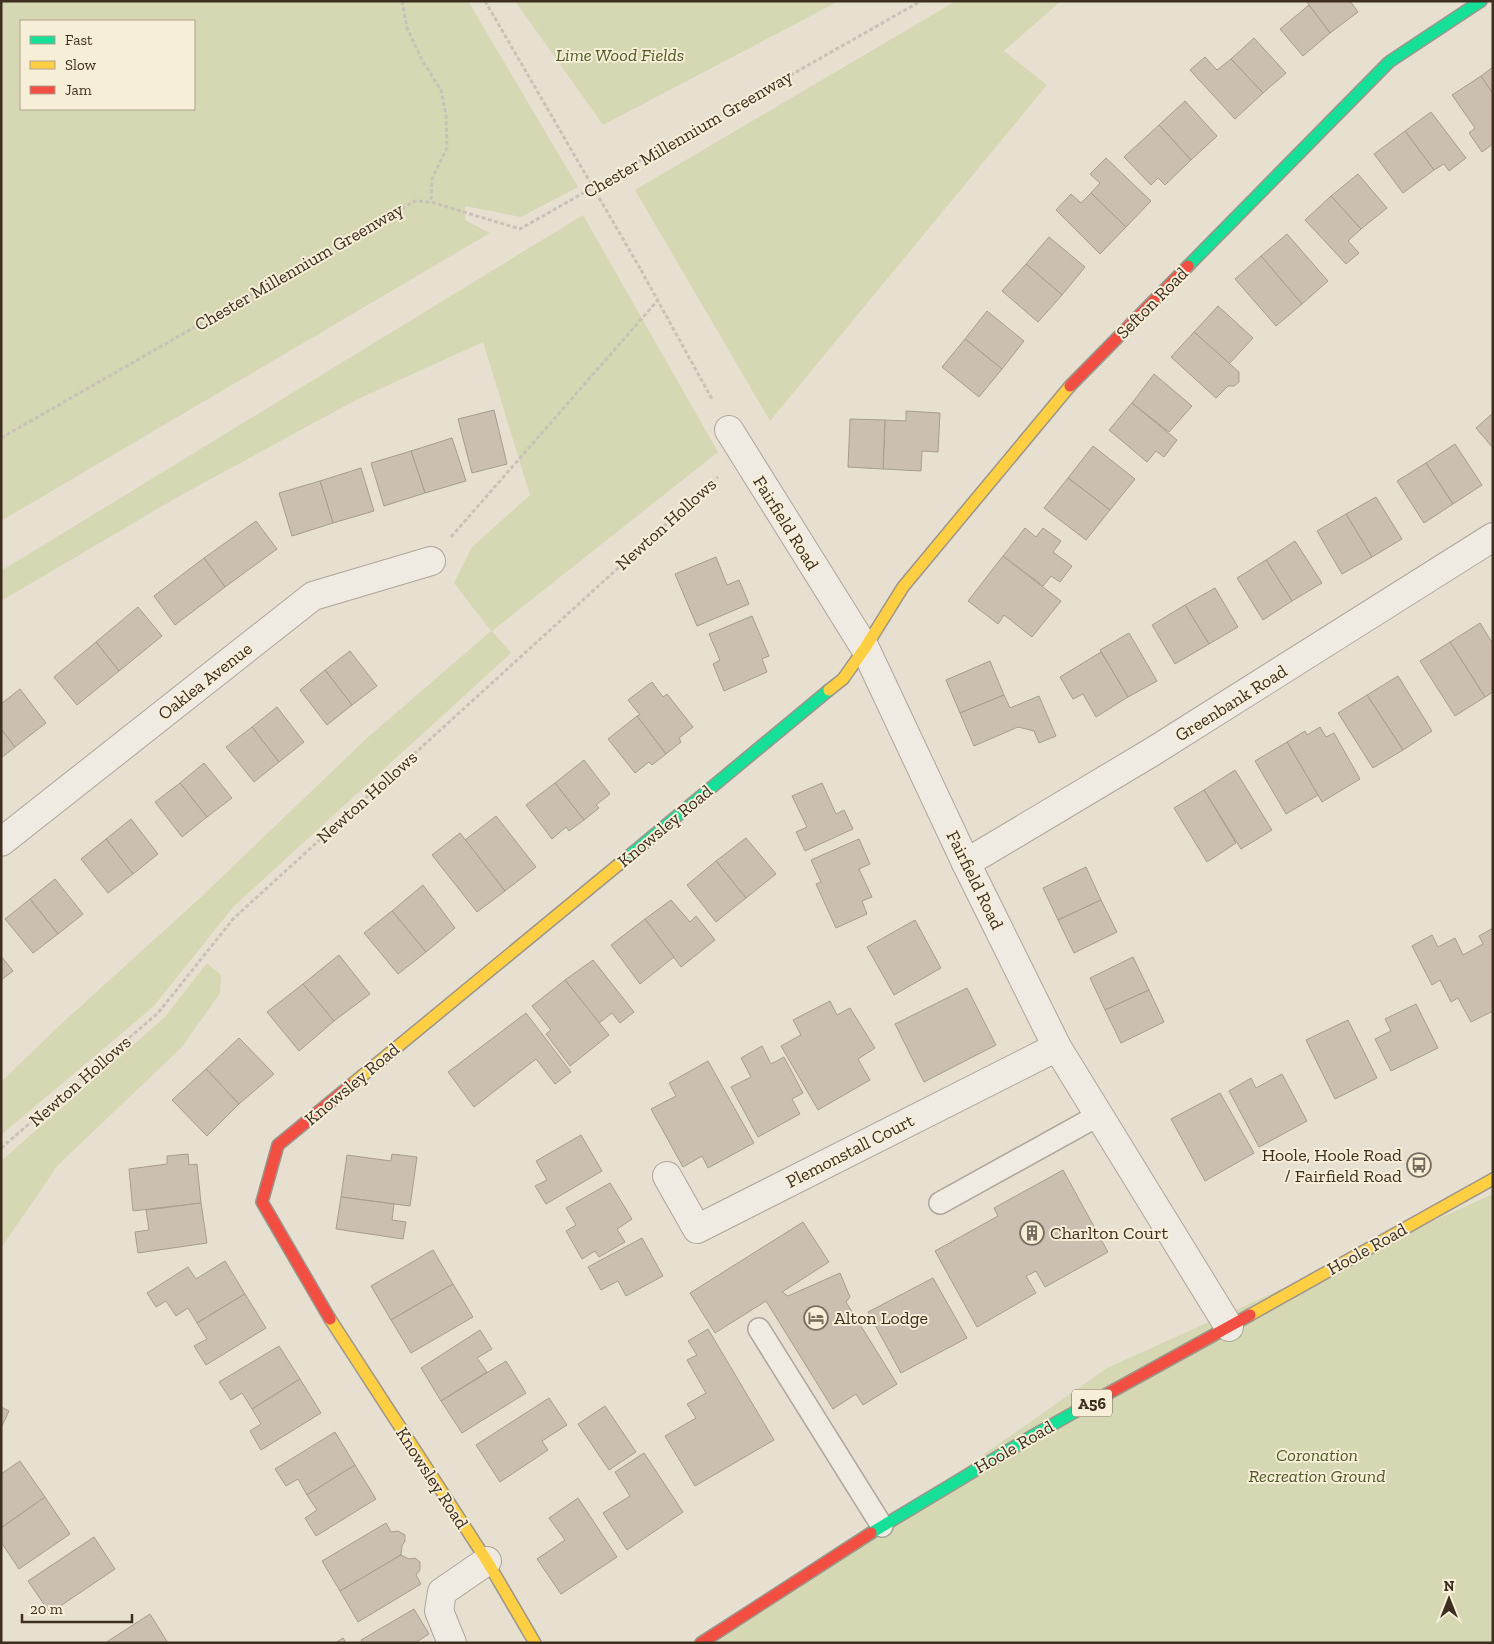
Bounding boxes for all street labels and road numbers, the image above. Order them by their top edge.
street label: Chester Millennium Greenway [580,65,797,203]
street label: Chester Millennium Greenway [191,198,408,336]
street label: Sefton Road [1111,262,1193,344]
street label: Fairfield Road [748,472,824,574]
street label: Newton Hollows [611,473,721,575]
street label: Oaklea Avenue [153,637,257,725]
street label: Greenbank Road [1171,660,1291,746]
street label: Newton Hollows [312,746,422,848]
street label: Knowsley Road [613,780,717,872]
street label: Fairfield Road [942,827,1008,933]
street label: Newton Hollows [25,1031,136,1131]
street label: Knowsley Road [300,1038,404,1130]
street label: Plemonstall Court [782,1109,918,1193]
street label: Hoole Road [1323,1218,1411,1280]
road number: A56 [1072,1390,1112,1416]
street label: Hoole Road [971,1415,1058,1478]
street label: Knowsley Road [391,1423,473,1533]

